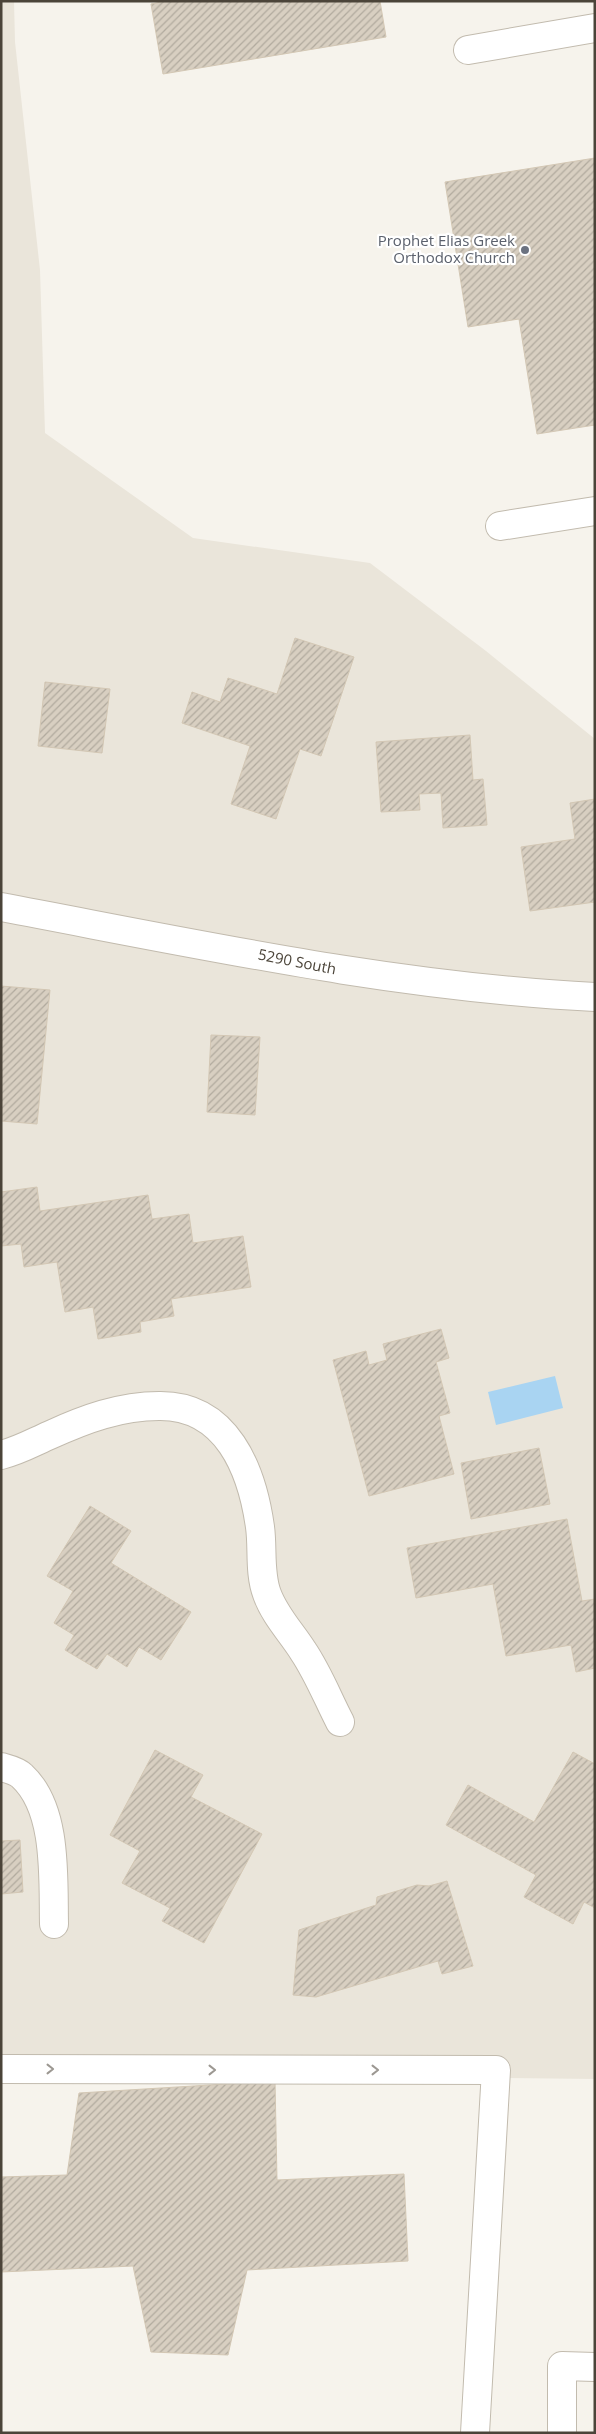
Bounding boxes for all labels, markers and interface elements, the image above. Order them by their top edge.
place label: Prophet Elias Greek Orthodox Church [378,230,515,267]
marker: Prophet Elias Greek Orthodox Church [519,244,531,256]
street label: 5290 South [256,944,338,978]
one-way arrow [46,2064,54,2074]
one-way arrow [209,2065,217,2075]
one-way arrow [372,2065,379,2075]

